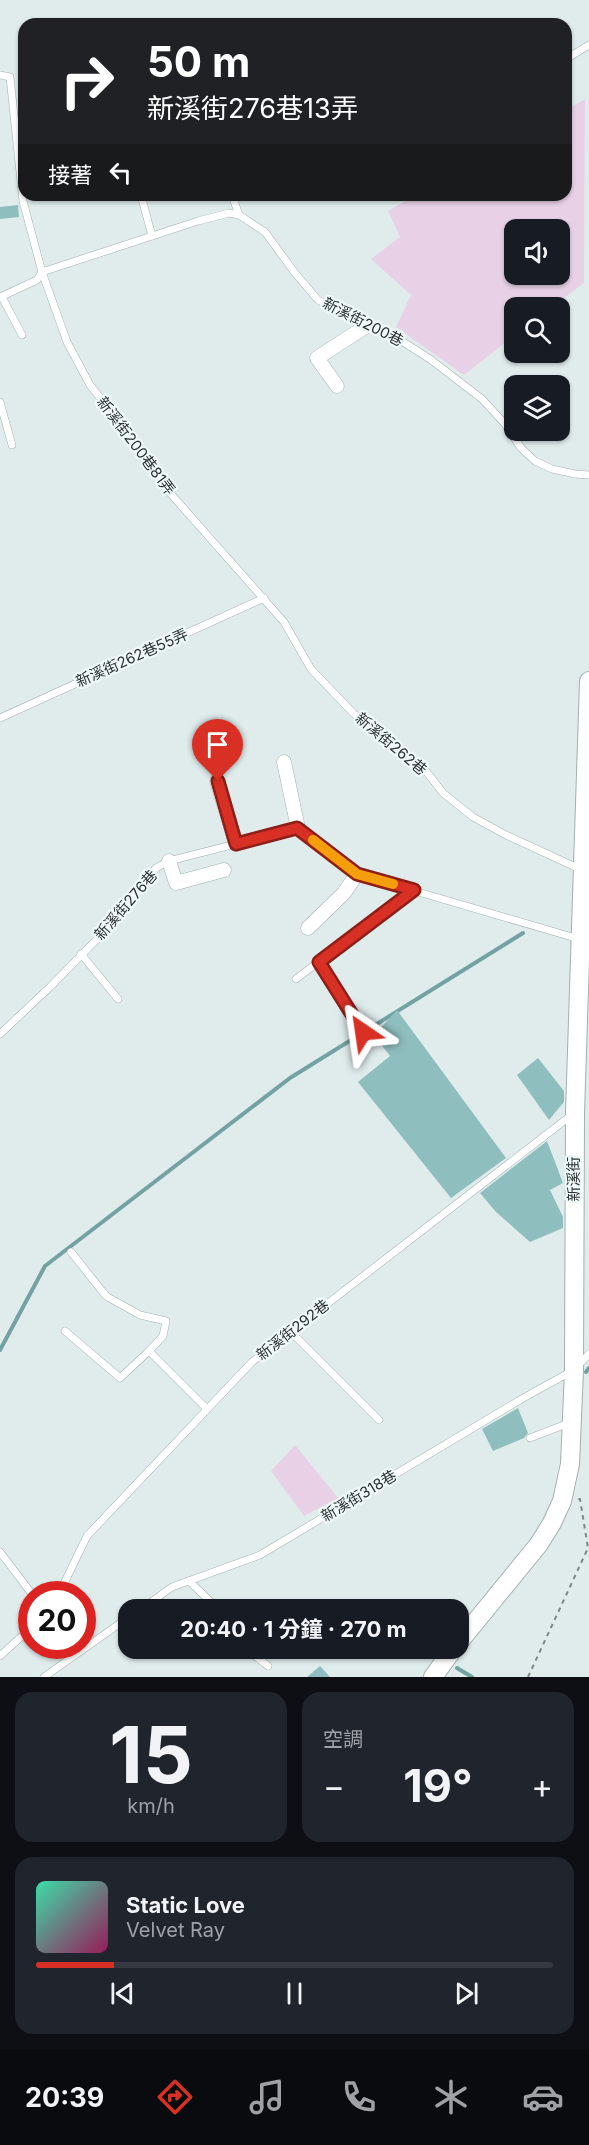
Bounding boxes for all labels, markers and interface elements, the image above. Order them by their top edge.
text: 50 m [147,36,250,87]
icon: right [48,42,126,120]
text: 新溪街276巷13弄 [147,92,358,125]
icon: left [104,156,137,189]
text: 接著 [48,162,92,188]
map controls [504,219,570,441]
button: sound [504,219,570,285]
street label: 新溪街200巷 [320,293,407,350]
button: search [504,297,570,363]
button: layers [504,375,570,441]
street label: 新溪街200巷81弄 [93,393,180,499]
street label: 新溪街262巷55弄 [73,624,191,691]
street label: 新溪街262巷 [352,708,431,779]
pin [192,719,243,781]
icon: arrive [201,728,234,761]
street label: 新溪街276巷 [90,866,161,944]
position arrow [331,1000,395,1064]
street label: 新溪街 [564,1156,583,1202]
street label: 新溪街292巷 [252,1295,333,1364]
street label: 新溪街318巷 [318,1466,400,1526]
speed limit sign: 20 [18,1581,96,1659]
text: 20:40 · 1 分鐘 · 270 m [180,1616,407,1642]
text: 15 [109,1707,193,1802]
text: 空調 [323,1727,363,1751]
text: 19° [403,1758,473,1813]
text: − [323,1766,345,1806]
text: + [531,1766,553,1806]
text: km/h [127,1794,175,1818]
text: Static Love [126,1892,245,1918]
text: Velvet Ray [126,1918,225,1942]
icon: previous [106,1977,139,2010]
icon: pause [278,1977,311,2010]
icon: next [450,1977,483,2010]
icon: directions [154,2076,196,2118]
icon: music [246,2076,288,2118]
icon: phone [338,2076,380,2118]
icon: climate [430,2076,472,2118]
icon: car [522,2076,564,2118]
text: 20:39 [25,2081,104,2114]

